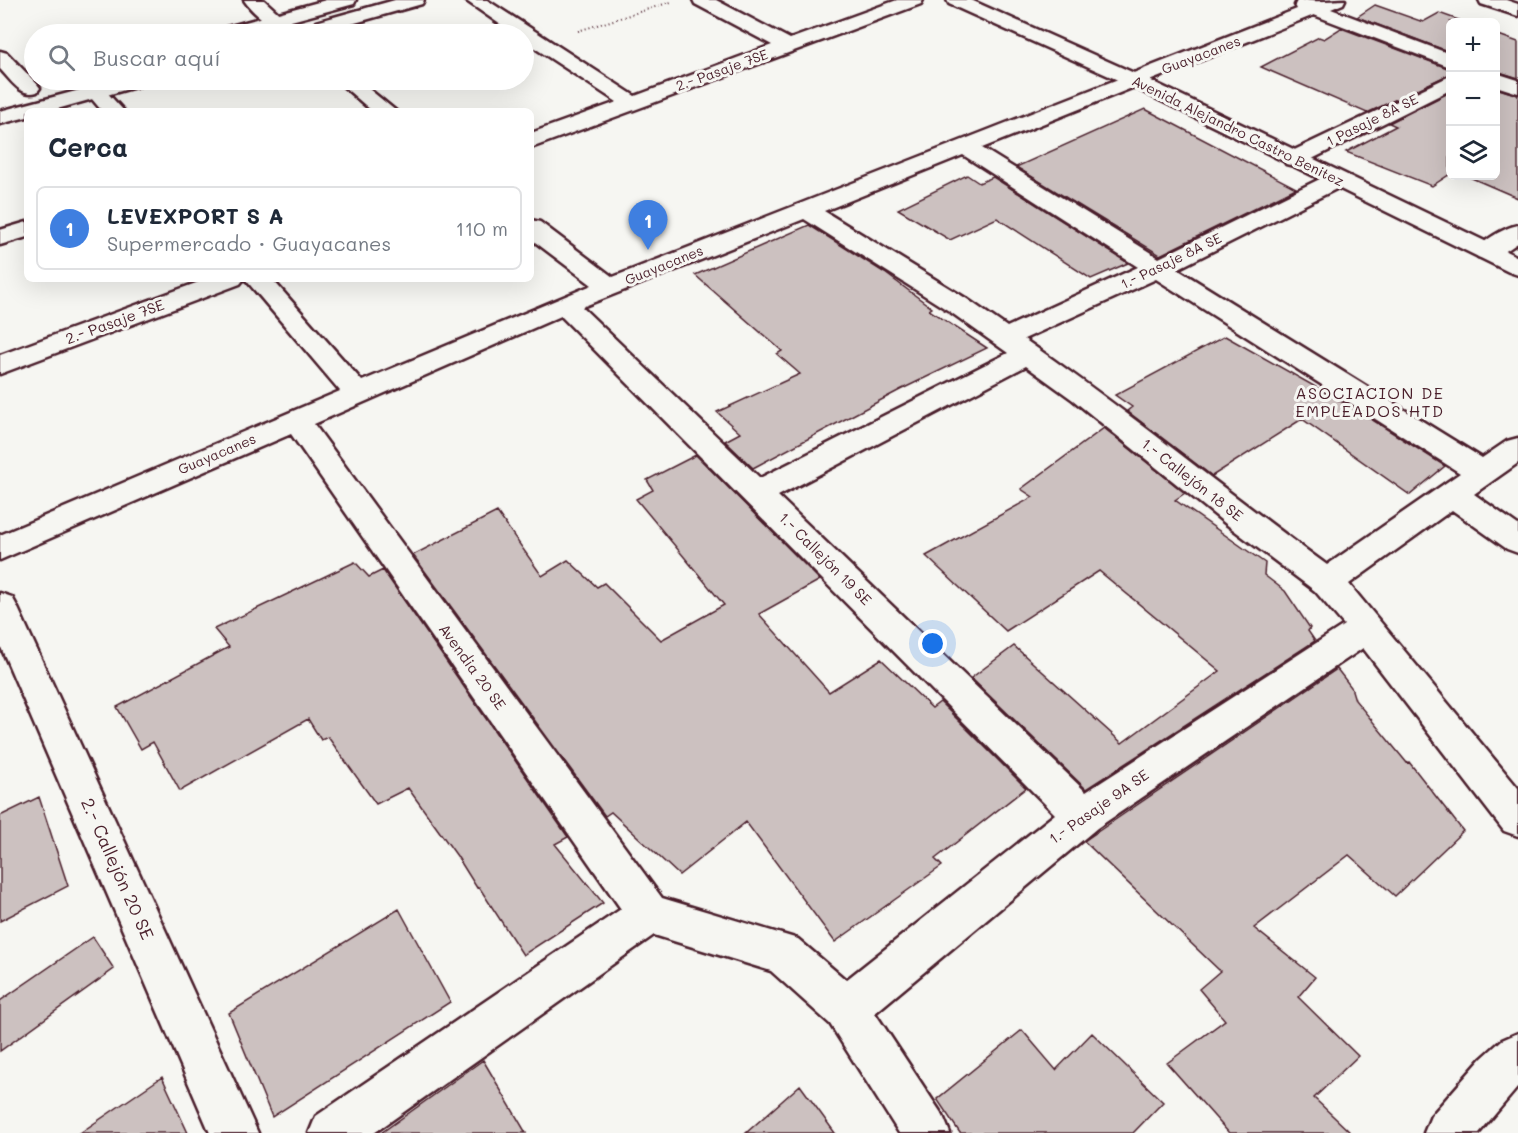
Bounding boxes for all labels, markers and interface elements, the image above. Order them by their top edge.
map controls [1446,18,1500,180]
button: + [1446,18,1500,72]
search box [24,24,534,90]
street label: Guayacanes [1159,31,1243,78]
icon: search [45,41,78,74]
text: Buscar aquí [93,43,221,72]
street label: 2.- Pasaje 7SE [673,44,770,95]
street label: Avenida Alejandro Castro Benitez [1129,71,1348,190]
button: − [1446,72,1500,126]
street label: 1 Pasaje 8A SE [1323,89,1421,150]
button: layers [1446,126,1500,180]
text: Cerca [48,130,128,164]
pin: 1 [628,200,668,250]
text: LEVEXPORT S A [107,201,284,230]
text: 1 [65,215,74,241]
text: 110 m [455,215,508,241]
street label: 1.- Pasaje 8A SE [1117,228,1224,293]
text: Supermercado · Guayacanes [107,230,391,256]
street label: Guayacanes [622,240,706,289]
street label: 2.- Pasaje 7SE [63,294,167,348]
district label: ASOCIACION DE EMPLEADOS HTD [1296,382,1445,421]
street label: Guayacanes [175,429,259,478]
street label: 1.- Callejón 18 SE [1138,433,1248,525]
street label: 1.- Callejón 19 SE [775,508,877,609]
street label: Avendia 20 SE [435,619,511,714]
your location [918,629,947,658]
street label: 1.- Pasaje 9A SE [1045,764,1153,848]
street label: 2.- Callejón 20 SE [76,794,160,943]

